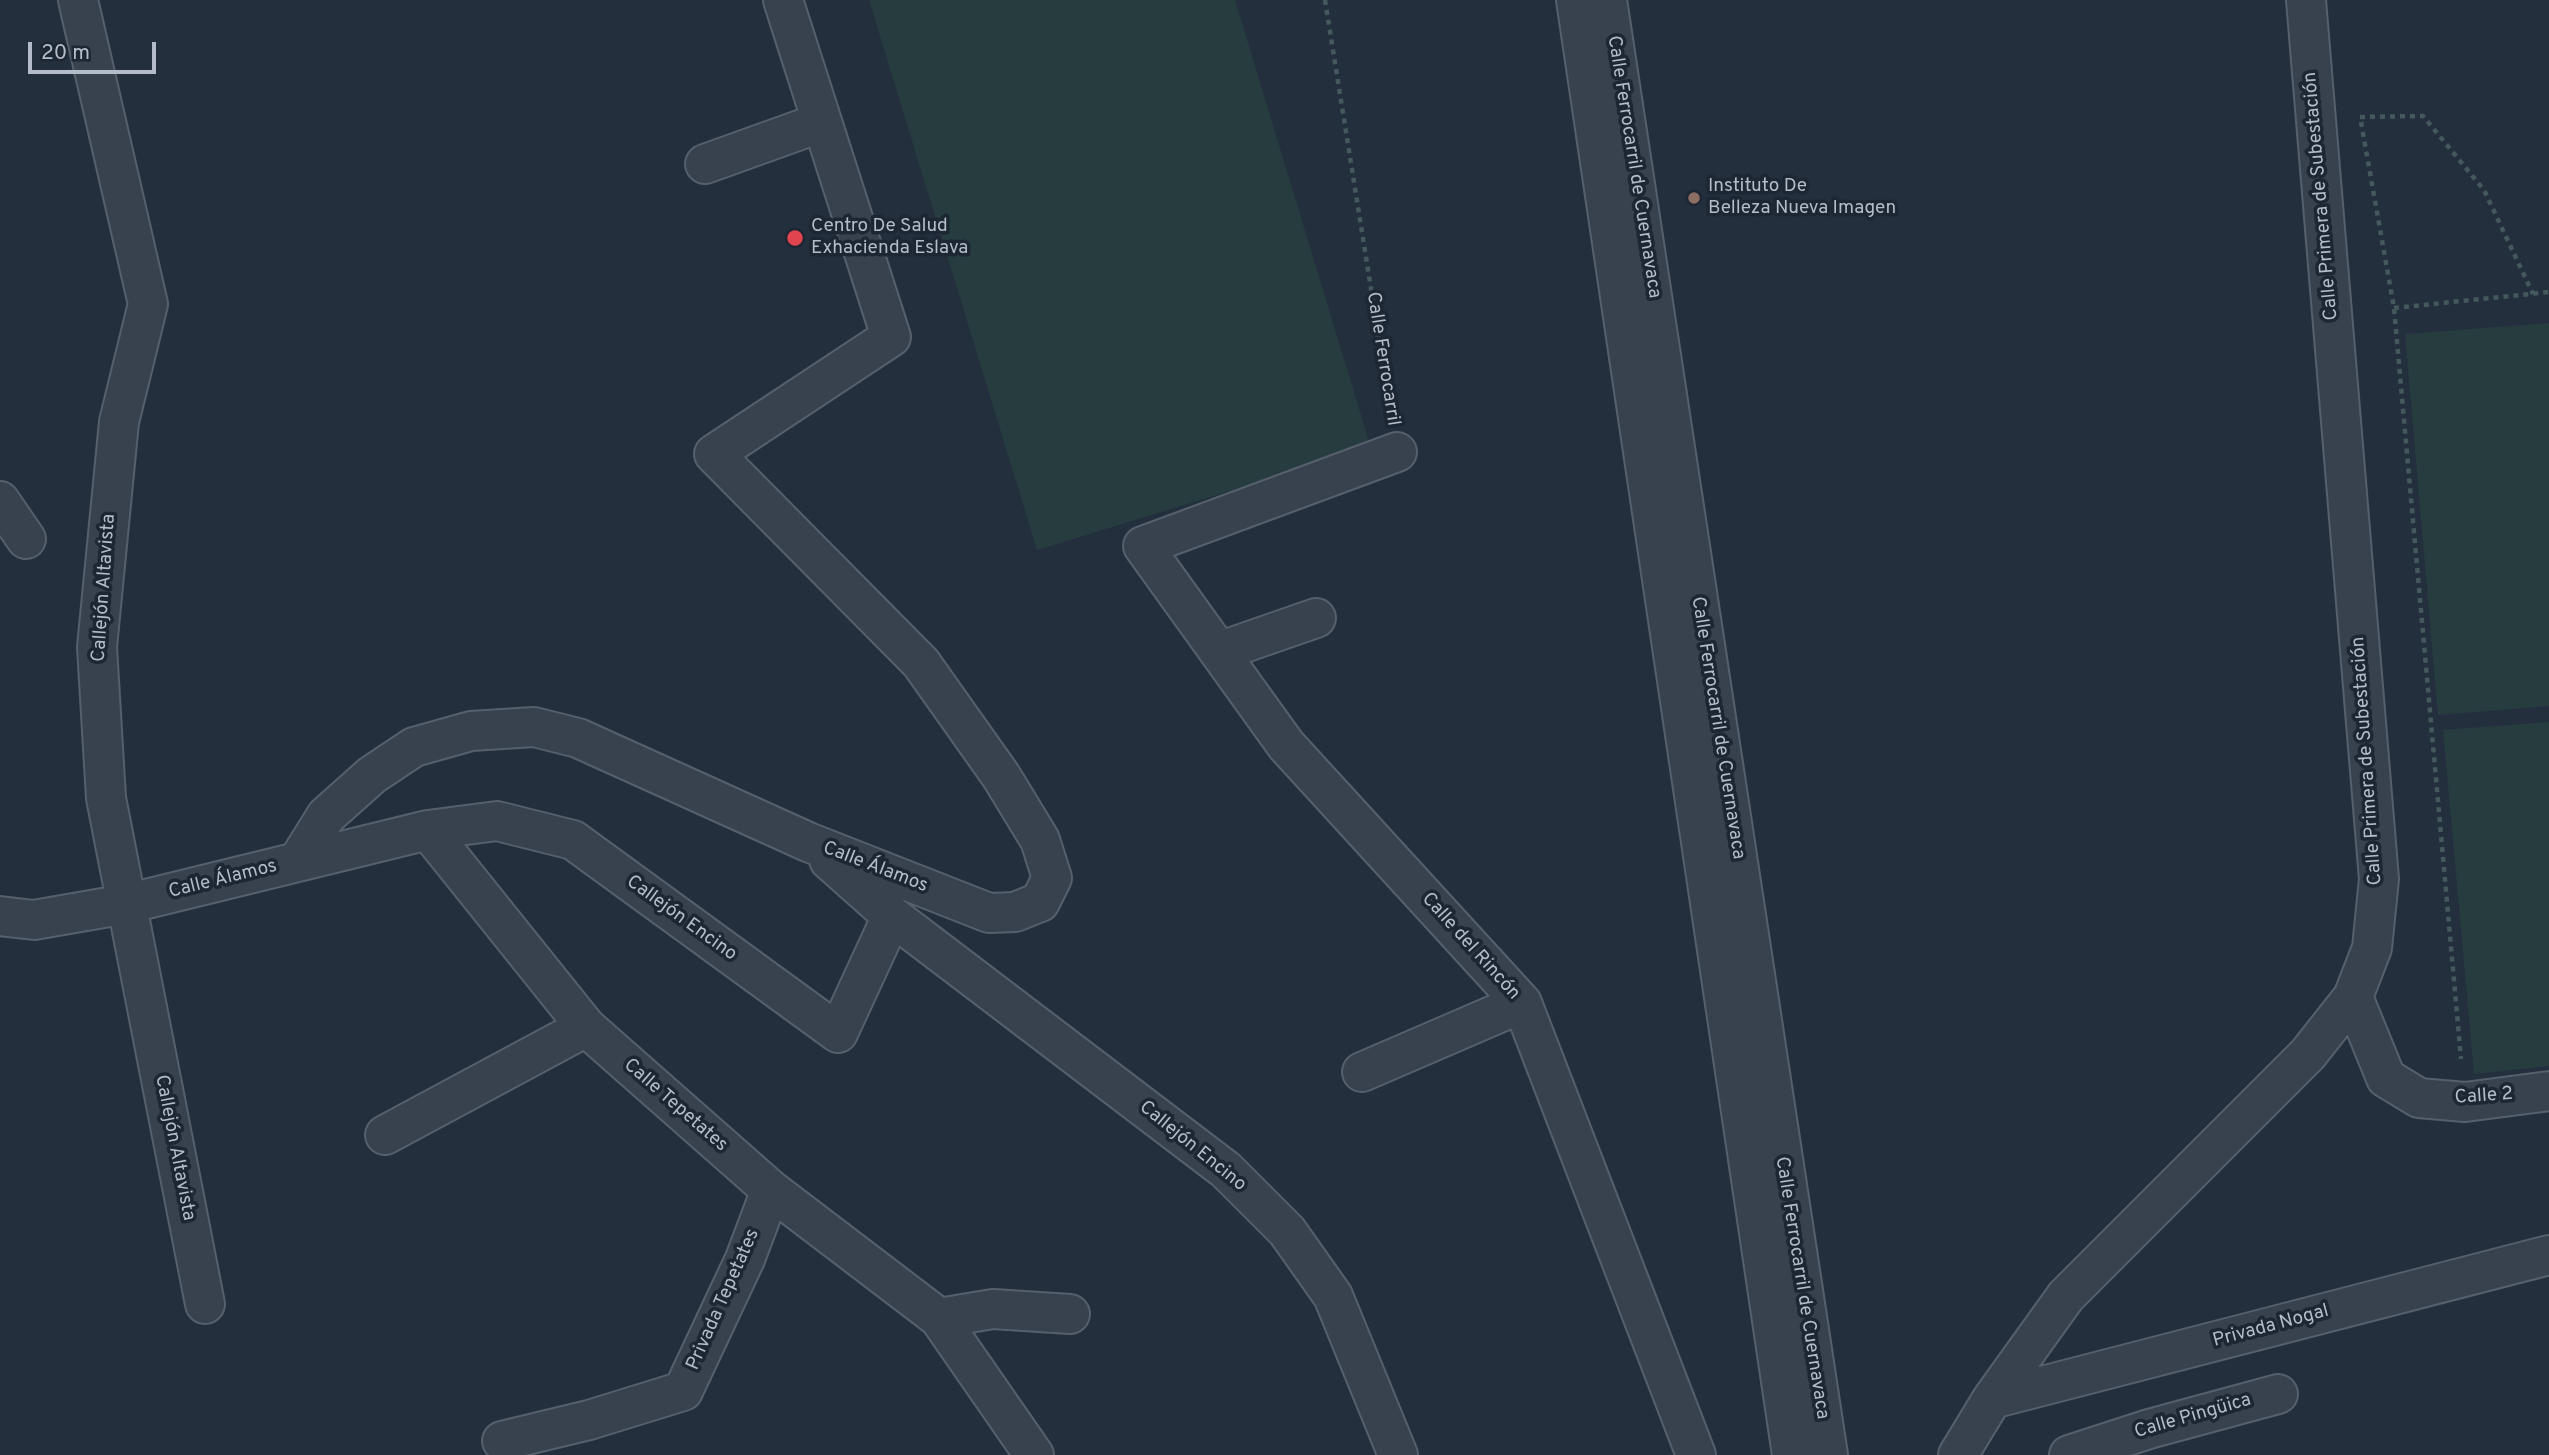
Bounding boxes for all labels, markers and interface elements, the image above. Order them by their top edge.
scale bar [32,28,159,72]
street label: Calle Ferrocarril de Cuernavaca [1601,34,1665,300]
text: 20 m [41,40,90,67]
street label: Calle Primera de Subestación [2300,71,2344,321]
place label: Instituto De Belleza Nueva Imagen [1708,176,1896,220]
marker: Instituto De Belleza Nueva Imagen [1686,190,1702,206]
place label: Centro De Salud Exhacienda Eslava [811,216,968,260]
marker: Centro De Salud Exhacienda Eslava [785,228,805,248]
street label: Calle Ferrocarril [1360,290,1404,428]
street label: Callejón Altavista [88,513,122,663]
street label: Calle Ferrocarril de Cuernavaca [1685,595,1749,861]
street label: Calle Primera de Subestación [2348,636,2388,886]
street label: Calle Álamos [819,838,931,898]
street label: Calle Álamos [167,856,279,904]
street label: Callejón Encino [621,871,741,967]
street label: Calle del Rincón [1416,889,1524,1005]
street label: Calle Tepetates [618,1055,732,1157]
street label: Callejón Altavista [149,1073,199,1223]
street label: Calle 2 [2454,1084,2514,1110]
street label: Callejón Encino [1134,1097,1250,1197]
street label: Calle Ferrocarril de Cuernavaca [1769,1155,1833,1421]
street label: Privada Tepetates [683,1226,765,1374]
street label: Privada Nogal [2211,1301,2331,1353]
street label: Calle Pingüica [2132,1389,2254,1445]

